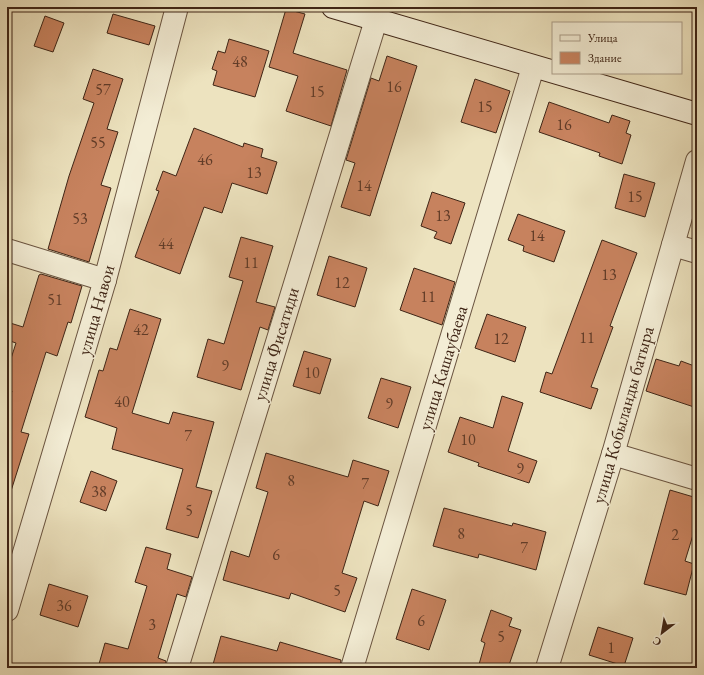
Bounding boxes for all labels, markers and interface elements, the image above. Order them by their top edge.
legend [552,22,682,74]
text: Улица [587,30,618,46]
text: Здание [588,50,622,66]
house number: 48 [232,51,248,72]
house number: 16 [386,76,402,97]
house number: 57 [95,79,111,100]
house number: 15 [309,81,325,102]
house number: 15 [477,96,493,117]
house number: 16 [556,114,572,135]
house number: 55 [90,132,106,153]
house number: 46 [197,149,213,170]
house number: 13 [246,162,262,183]
house number: 14 [356,175,372,196]
house number: 15 [627,186,643,207]
house number: 13 [435,205,451,226]
house number: 53 [72,208,88,229]
house number: 14 [529,225,545,246]
house number: 44 [158,233,174,254]
house number: 11 [243,252,259,273]
street label: улица Навои [72,261,120,358]
house number: 13 [601,264,617,285]
house number: 12 [334,272,350,293]
street label: улица Фисатиди [247,284,304,403]
house number: 11 [420,286,436,307]
house number: 51 [47,289,63,310]
street label: улица Кашаубаева [413,302,473,433]
house number: 42 [133,319,149,340]
street label: улица Кобыланды батыра [586,323,659,506]
house number: 11 [579,327,595,348]
house number: 12 [493,328,509,349]
house number: 9 [221,355,229,376]
house number: 10 [304,362,320,383]
house number: 40 [114,391,130,412]
house number: 9 [385,393,393,414]
house number: 7 [184,425,192,446]
house number: 10 [460,429,476,450]
house number: 9 [516,458,524,479]
house number: 8 [287,470,295,491]
house number: 7 [361,473,369,494]
house number: 38 [91,481,107,502]
house number: 5 [185,500,193,521]
house number: 8 [457,523,465,544]
house number: 2 [671,524,679,545]
house number: 7 [520,537,528,558]
house number: 6 [272,544,280,565]
house number: 5 [333,580,341,601]
house number: 36 [56,595,72,616]
house number: 6 [417,610,425,631]
north arrow [642,613,682,653]
house number: 3 [148,614,156,635]
house number: 5 [497,626,505,647]
text: С [650,633,664,650]
house number: 1 [607,637,615,658]

